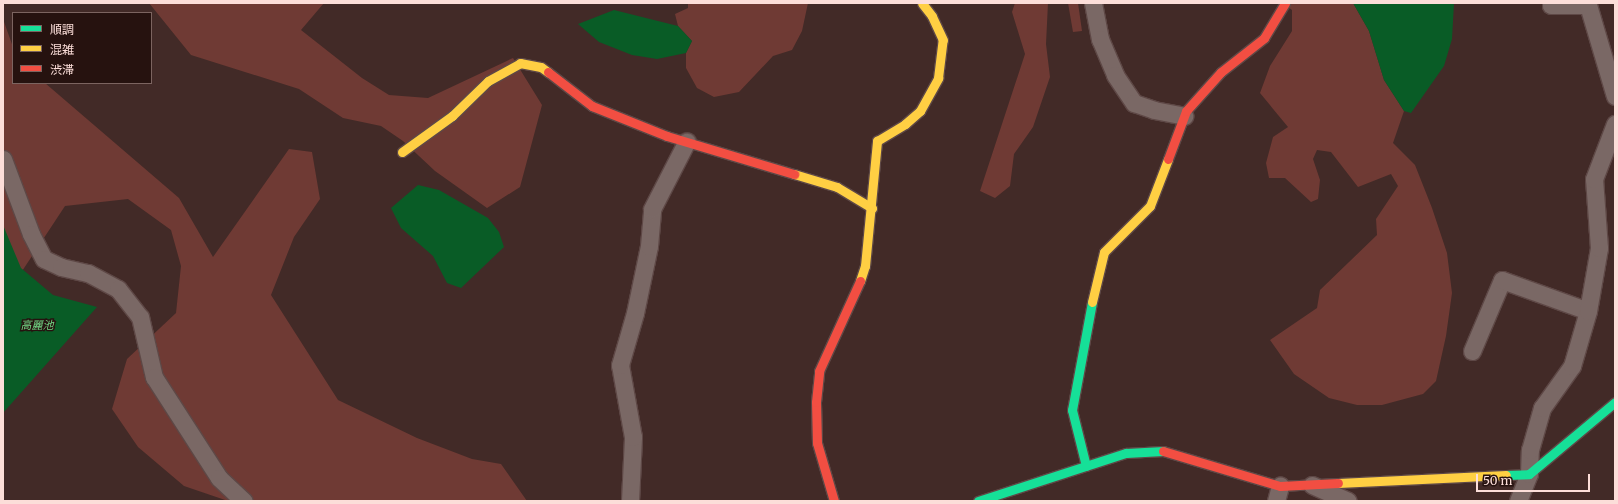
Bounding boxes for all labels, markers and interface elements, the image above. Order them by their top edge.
legend [12,12,152,84]
text: 順調 [50,22,74,37]
text: 混雑 [50,42,74,57]
text: 渋滞 [50,62,74,77]
water label: 高麗池 [21,318,53,332]
scale bar [1478,466,1592,492]
text: 50 m [1483,473,1512,488]

